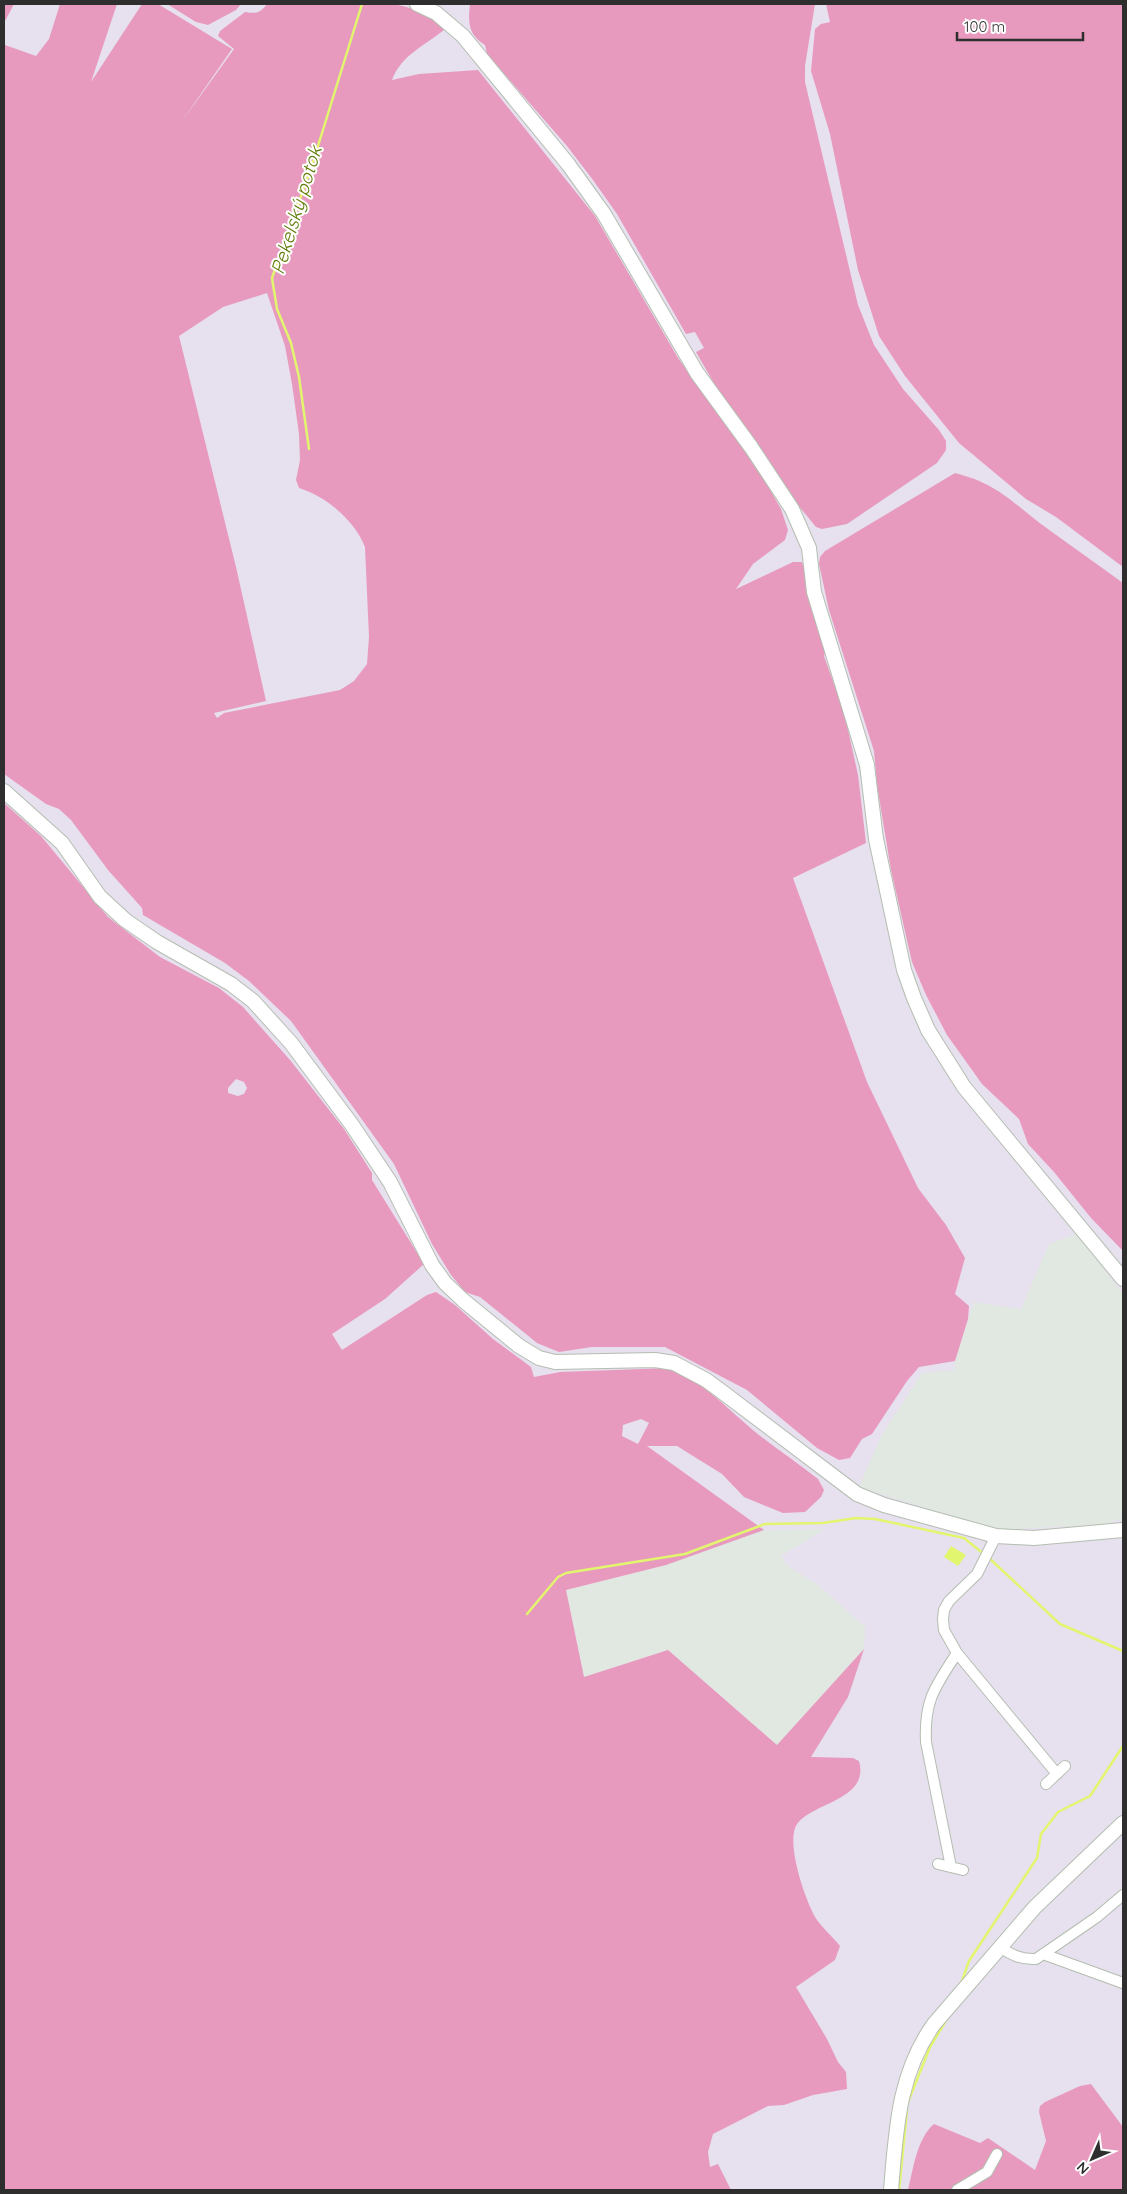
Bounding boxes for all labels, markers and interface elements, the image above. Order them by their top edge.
scale bar [957,10,1083,42]
text: 100 m [964,17,1005,36]
water label: Pekelský potok [265,141,327,277]
north arrow [1067,2134,1117,2184]
text: N [1073,2158,1093,2178]

